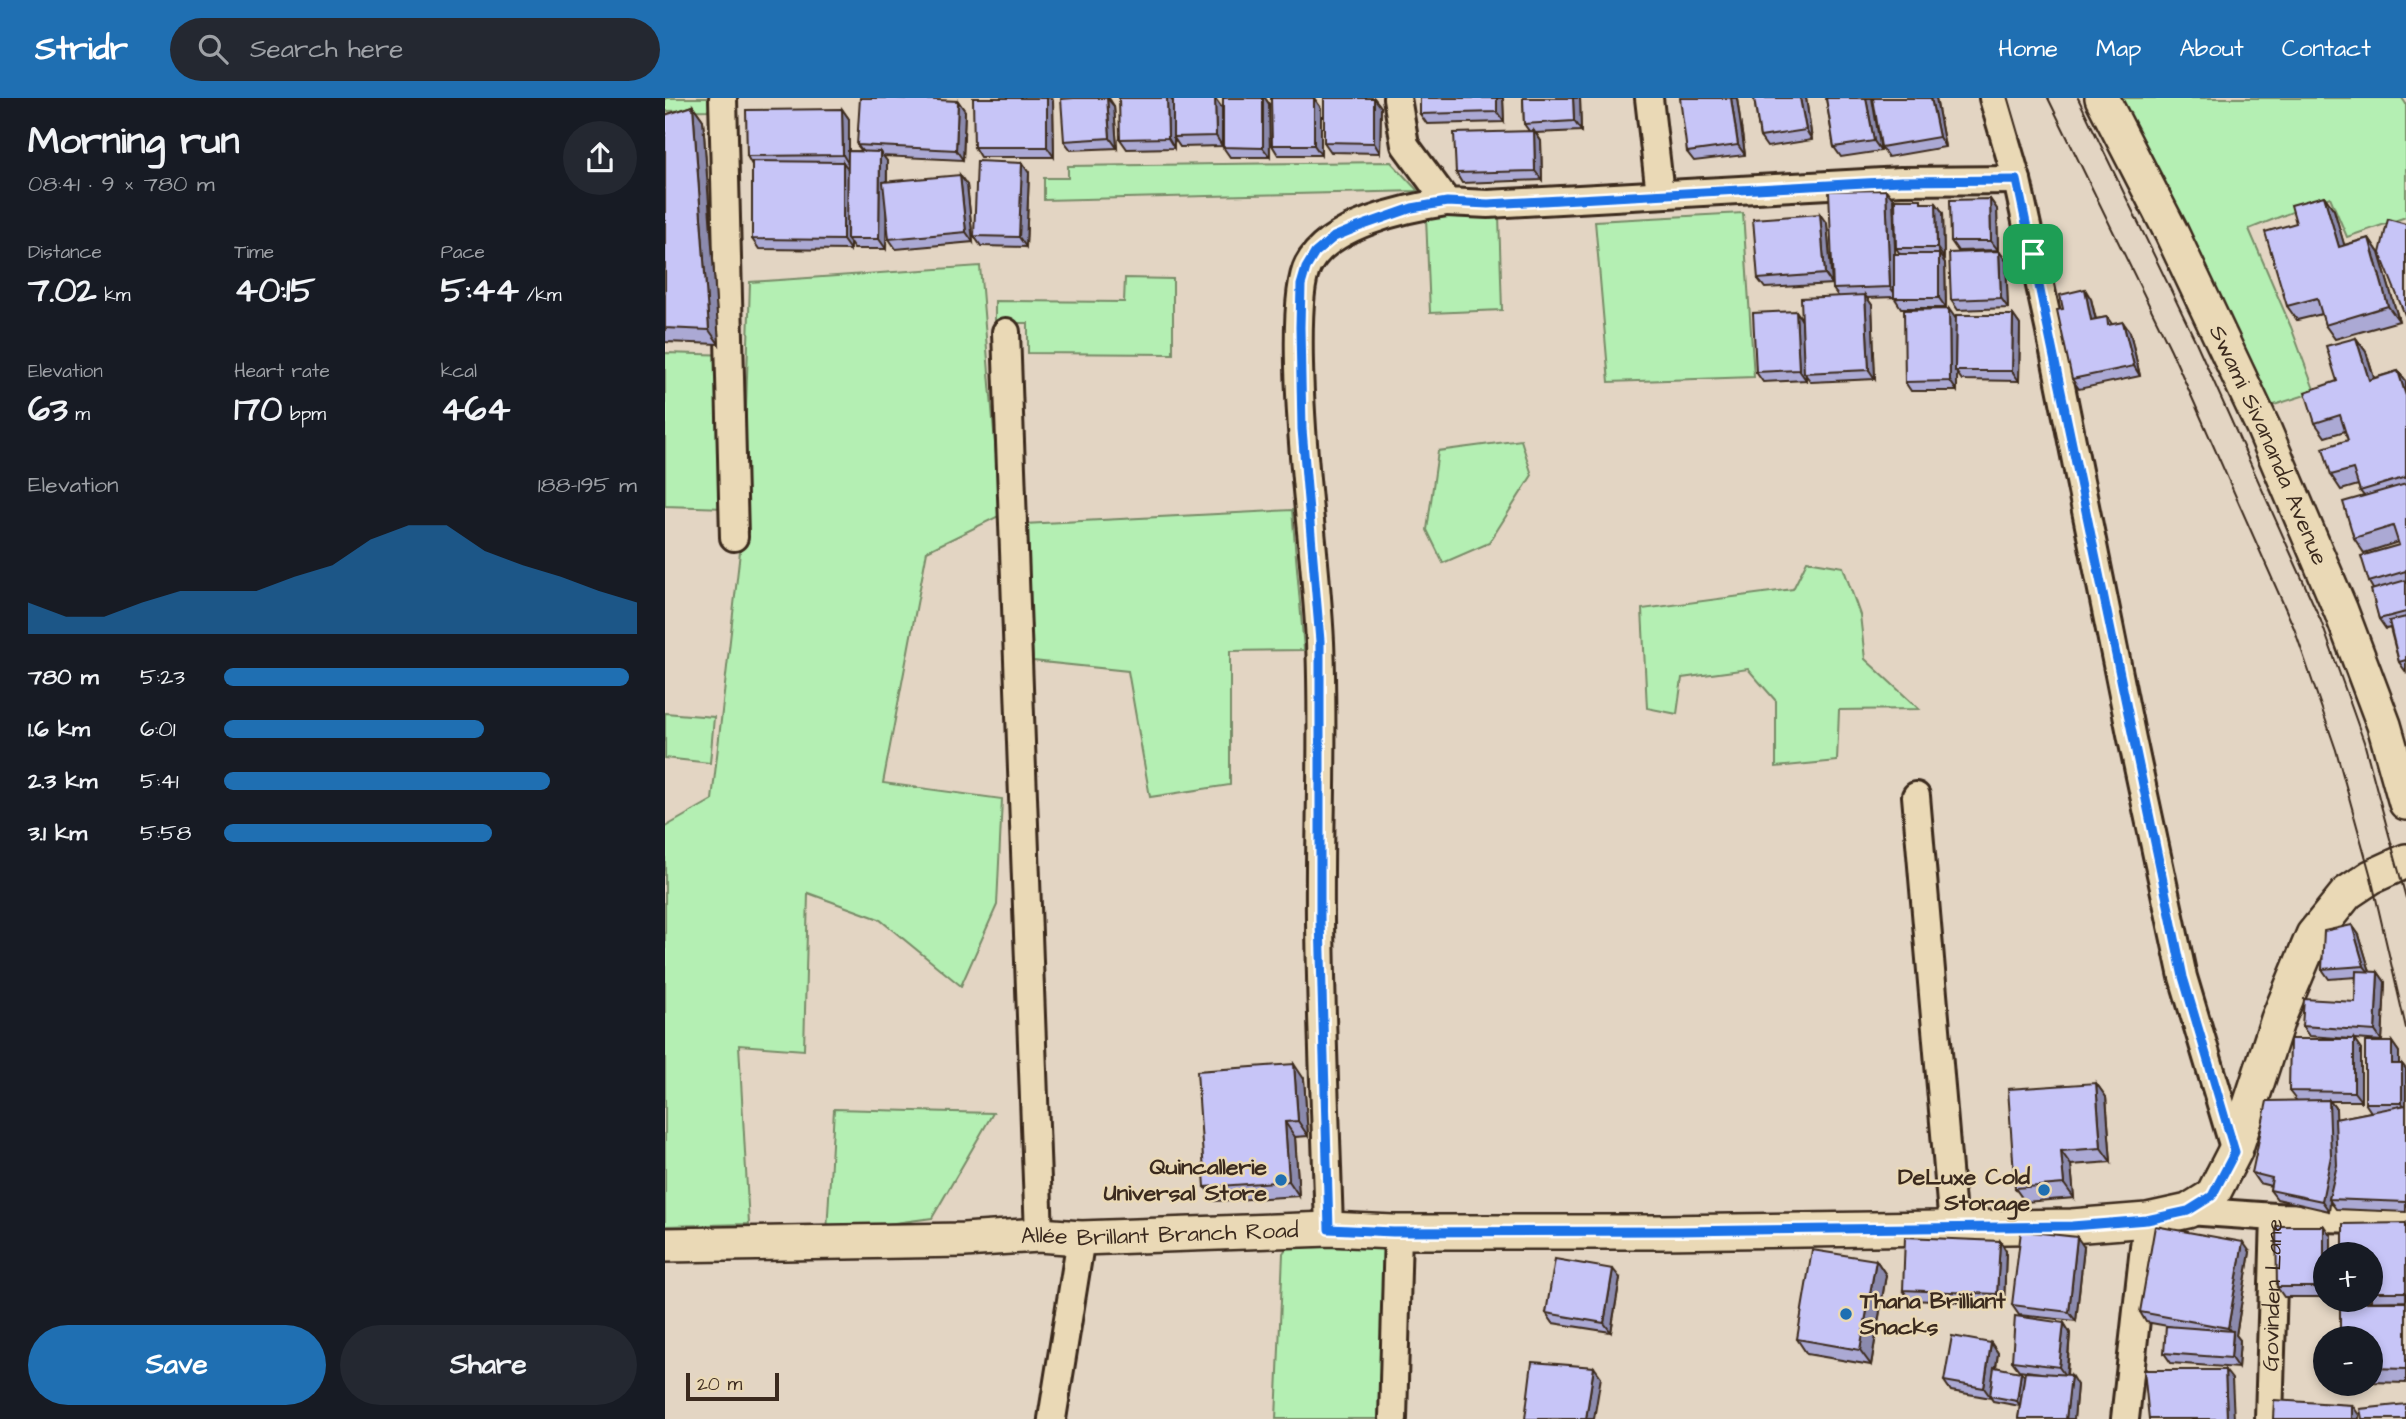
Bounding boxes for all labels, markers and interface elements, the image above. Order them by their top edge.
search box [170,18,660,81]
text: Stridr [35,26,128,72]
icon: search [194,30,232,68]
text: Search here [250,31,403,67]
text: Home [1998,32,2058,66]
text: Map [2096,32,2141,66]
text: About [2179,32,2244,66]
text: Contact [2282,32,2371,66]
text: Morning run [28,116,240,168]
button: share [563,121,637,195]
text: 08:41 · 9 × 780 m [28,168,215,200]
pin [2003,224,2063,284]
icon: arrive [2014,235,2052,273]
text: Distance [28,239,102,266]
text: Time [234,239,274,266]
text: Pace [441,239,485,266]
text: 7.02 [28,266,97,315]
text: 40:15 [234,266,315,315]
text: 5:44 [441,266,519,315]
text: km [97,282,131,309]
text: /km [519,282,562,309]
street label: Swami Sivananda Avenue [2201,320,2336,570]
text: Elevation [28,358,103,385]
text: Heart rate [234,358,330,385]
text: kcal [441,358,477,385]
text: 63 [28,385,68,434]
text: 170 [234,385,282,434]
text: 464 [441,385,510,434]
text: m [68,401,90,428]
text: bpm [282,401,326,428]
text: Elevation [28,469,119,501]
text: 188–195 m [538,469,637,501]
text: 780 m [28,661,99,693]
text: 5:23 [140,661,185,693]
text: 1.6 km [28,713,90,745]
text: 6:01 [140,713,176,745]
text: 2.3 km [28,765,97,797]
text: 5:41 [140,765,179,797]
text: 3.1 km [28,817,87,849]
text: 5:58 [140,817,191,849]
place label: Quincallerie Universal Store [1104,1151,1268,1209]
place label: DeLuxe Cold Storage [1898,1161,2031,1220]
marker: Quincallerie Universal Store [1273,1172,1289,1188]
marker: DeLuxe Cold Storage [2036,1182,2052,1198]
street label: Allée Brillant Branch Road [1020,1214,1299,1254]
street label: Govinden Lane [2254,1218,2291,1372]
map controls [2313,1242,2383,1396]
button: + [2313,1242,2383,1312]
place label: Thana Brilliant Snacks [1859,1285,2006,1343]
marker: Thana Brilliant Snacks [1838,1306,1854,1322]
button: Save [28,1325,326,1405]
button: Share [340,1325,637,1405]
button: − [2313,1326,2383,1396]
scale bar [686,1370,779,1402]
text: 20 m [697,1371,742,1398]

